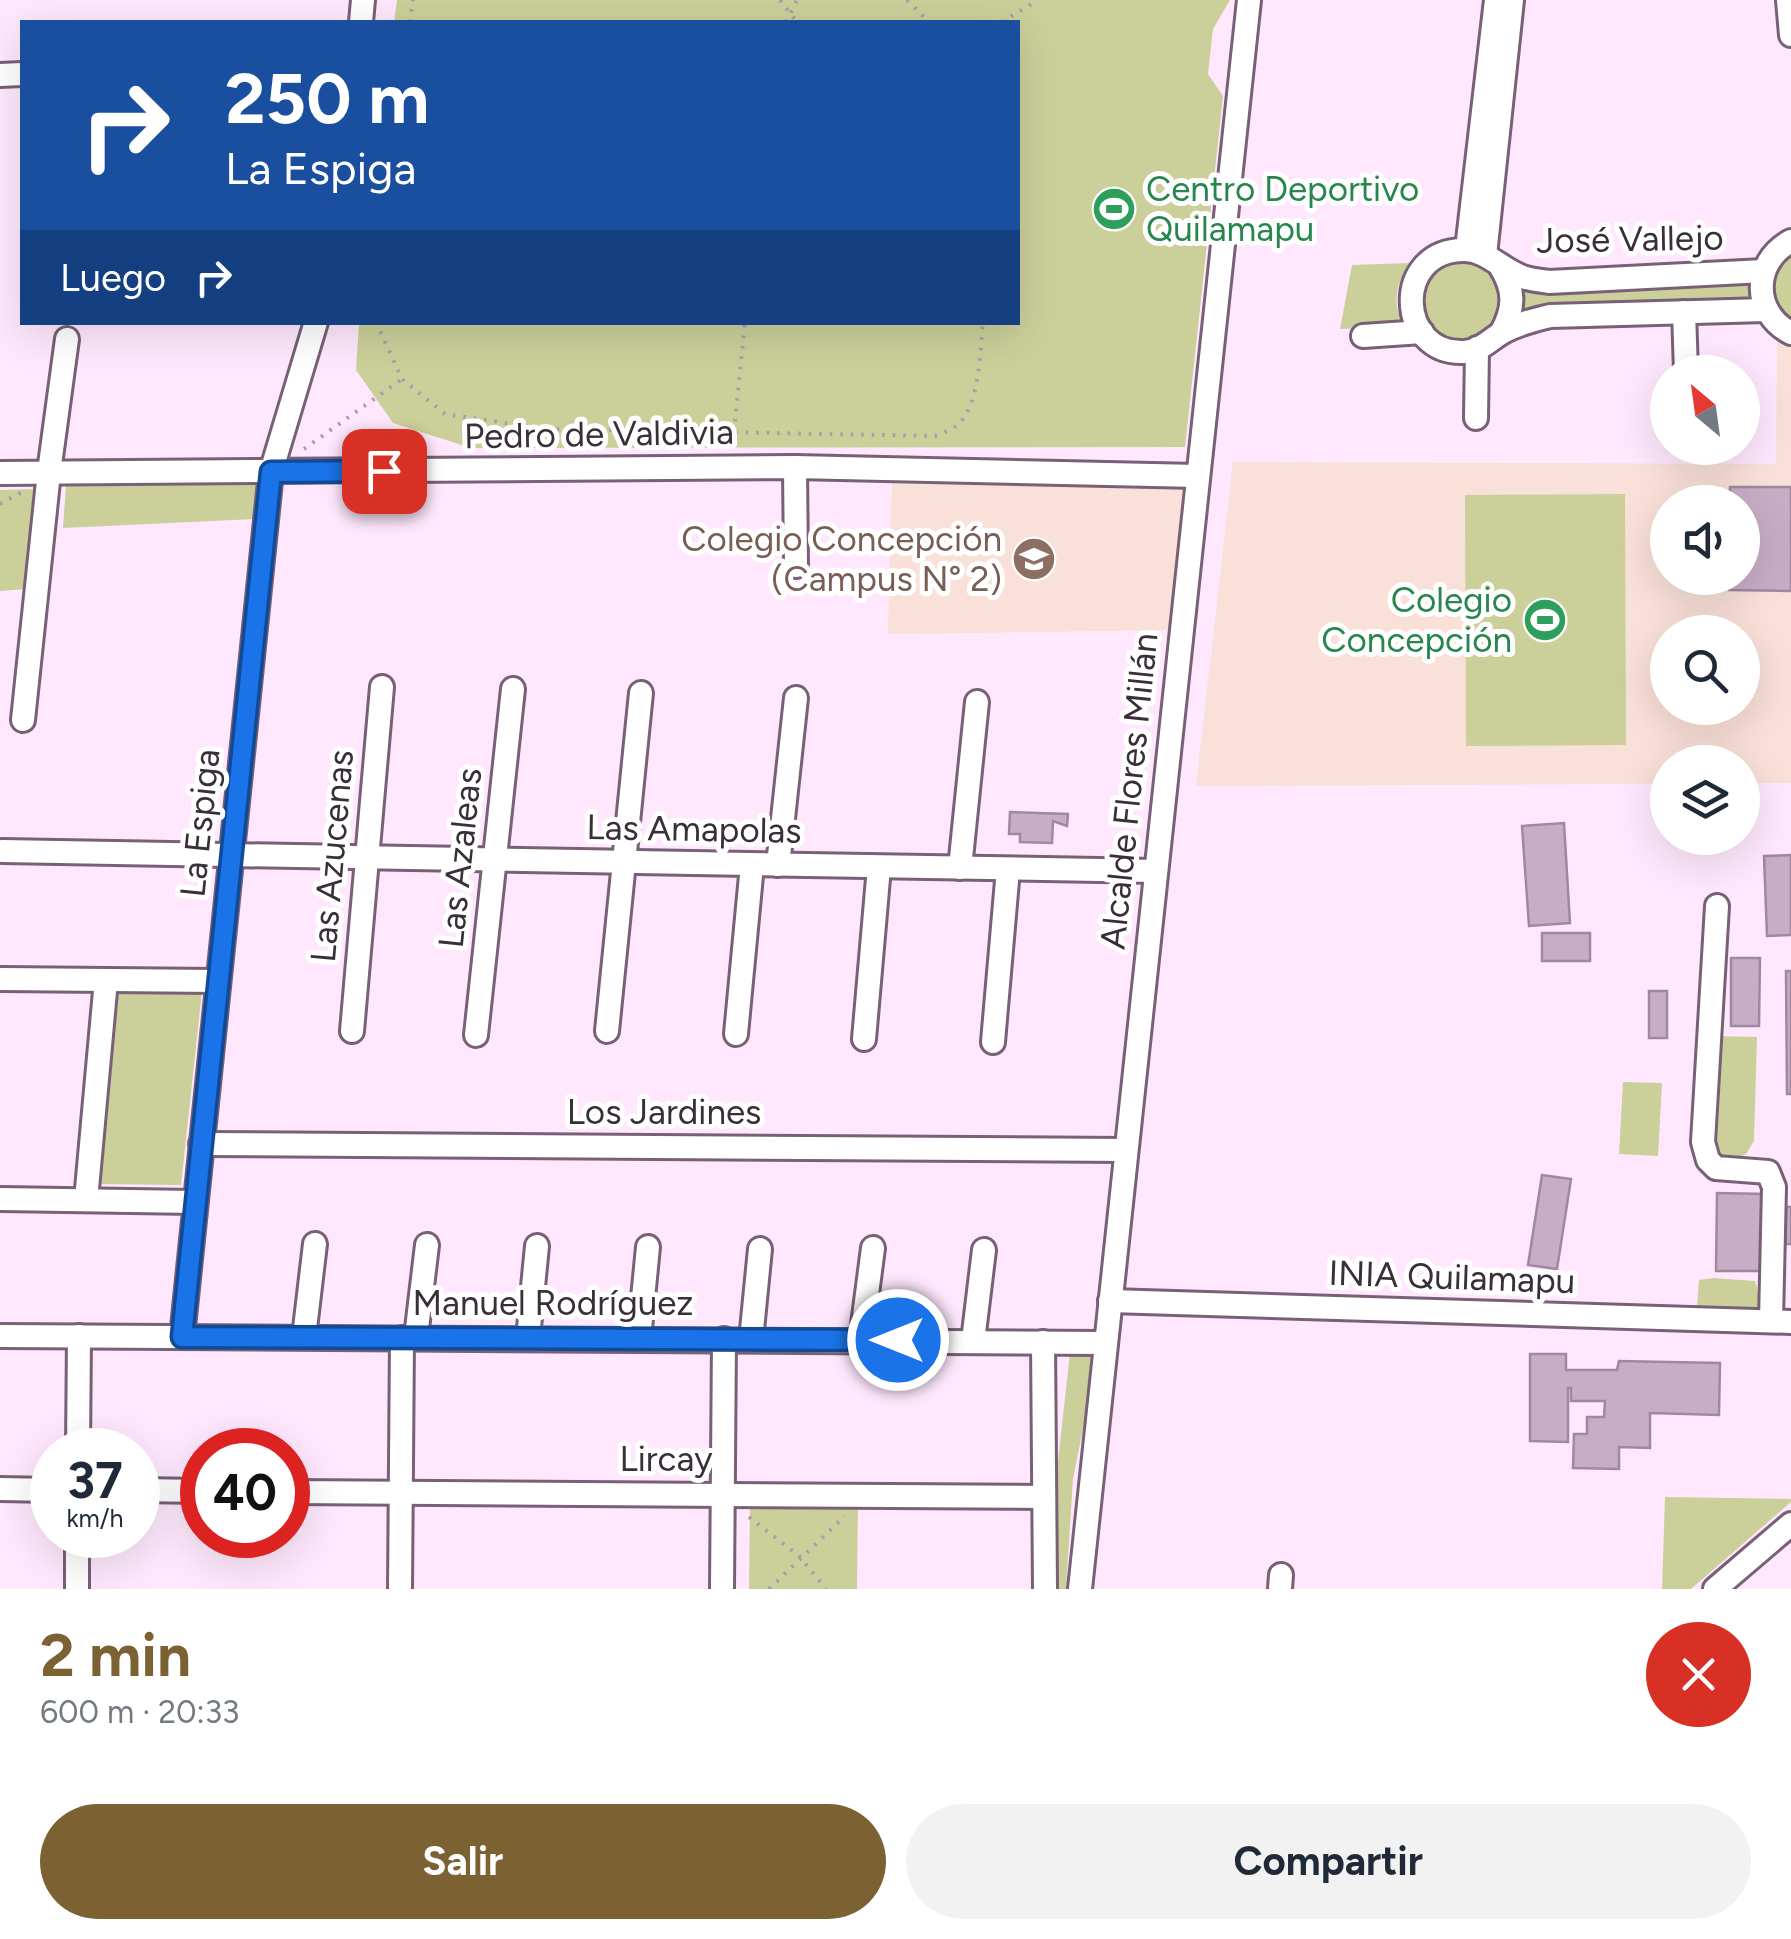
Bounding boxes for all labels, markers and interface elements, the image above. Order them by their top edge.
text: 250 m [225,56,429,141]
icon: right [60,60,190,190]
text: La Espiga [225,141,416,195]
place label: Centro Deportivo Quilamapu [1146,168,1419,250]
sports icon: Centro Deportivo Quilamapu [1091,186,1137,232]
street label: José Vallejo [1536,216,1724,262]
icon: right [186,250,241,305]
text: Luego [60,255,166,301]
north arrow [1650,355,1760,465]
map controls [1650,355,1760,855]
street label: Pedro de Valdivia [464,411,734,457]
pin [342,429,427,514]
icon: arrive [357,444,412,499]
button: sound [1650,485,1760,595]
place label: Colegio Concepción (Campus N° 2) [681,518,1002,600]
school or university icon: Colegio Concepción (Campus N° 2) [1011,536,1057,582]
place label: Colegio Concepción [1321,579,1512,661]
sports icon: Colegio Concepción [1522,597,1568,643]
button: search [1650,615,1760,725]
street label: Alcalde Flores Millán [1092,631,1166,951]
button: layers [1650,745,1760,855]
street label: La Espiga [171,747,229,899]
street label: Las Azucenas [302,748,362,964]
street label: Las Azaleas [430,766,490,950]
street label: Las Amapolas [586,806,802,852]
street label: Los Jardines [567,1091,761,1133]
street label: INIA Quilamapu [1328,1252,1576,1302]
street label: Manuel Rodríguez [412,1282,694,1324]
position arrow [846,1288,950,1392]
speed limit sign: 40 [180,1428,310,1558]
street label: Lircay [619,1438,713,1480]
text: 37 [67,1450,123,1511]
text: km/h [66,1503,124,1533]
text: 2 min [40,1619,191,1691]
button: close [1646,1622,1751,1727]
text: 600 m · 20:33 [40,1693,240,1731]
button: Salir [40,1804,886,1919]
button: Compartir [906,1804,1751,1919]

